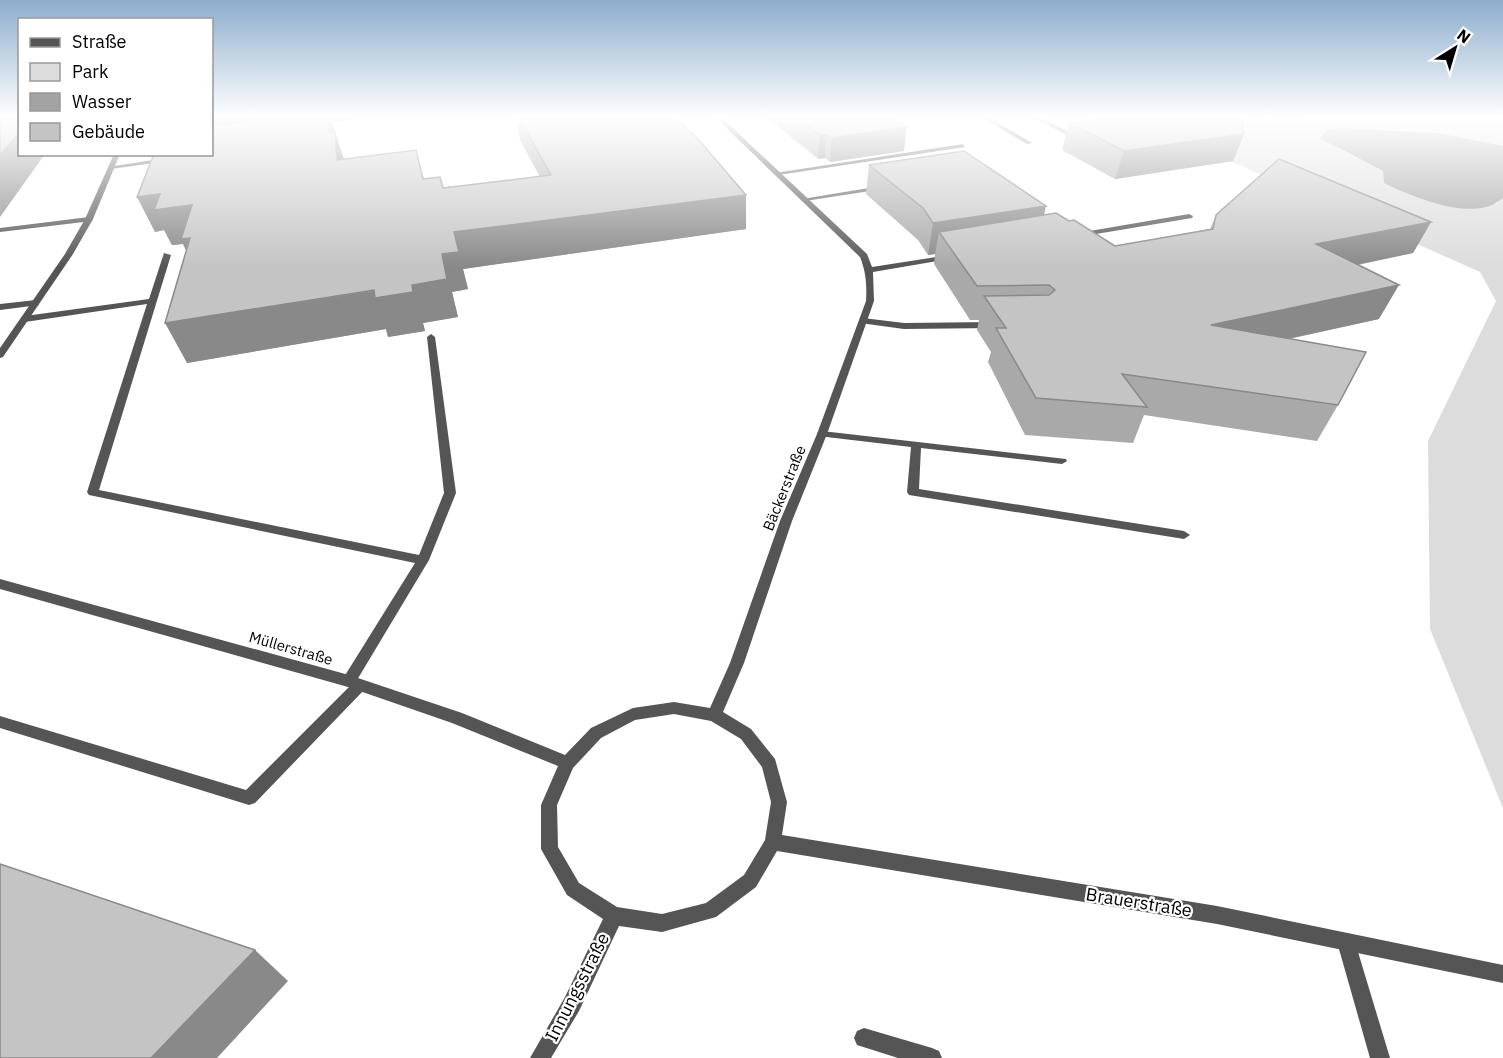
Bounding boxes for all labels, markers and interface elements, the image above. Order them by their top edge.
legend [18,18,213,156]
north arrow [1425,18,1485,78]
text: N [1453,25,1475,47]
text: Straße [72,30,126,53]
text: Park [72,60,109,83]
text: Wasser [72,90,132,113]
text: Gebäude [72,120,145,143]
street label: Bäckerstraße [758,442,810,534]
street label: Müllerstraße [247,627,335,669]
street label: Brauerstraße [1084,882,1194,922]
street label: Innungsstraße [540,929,614,1045]

